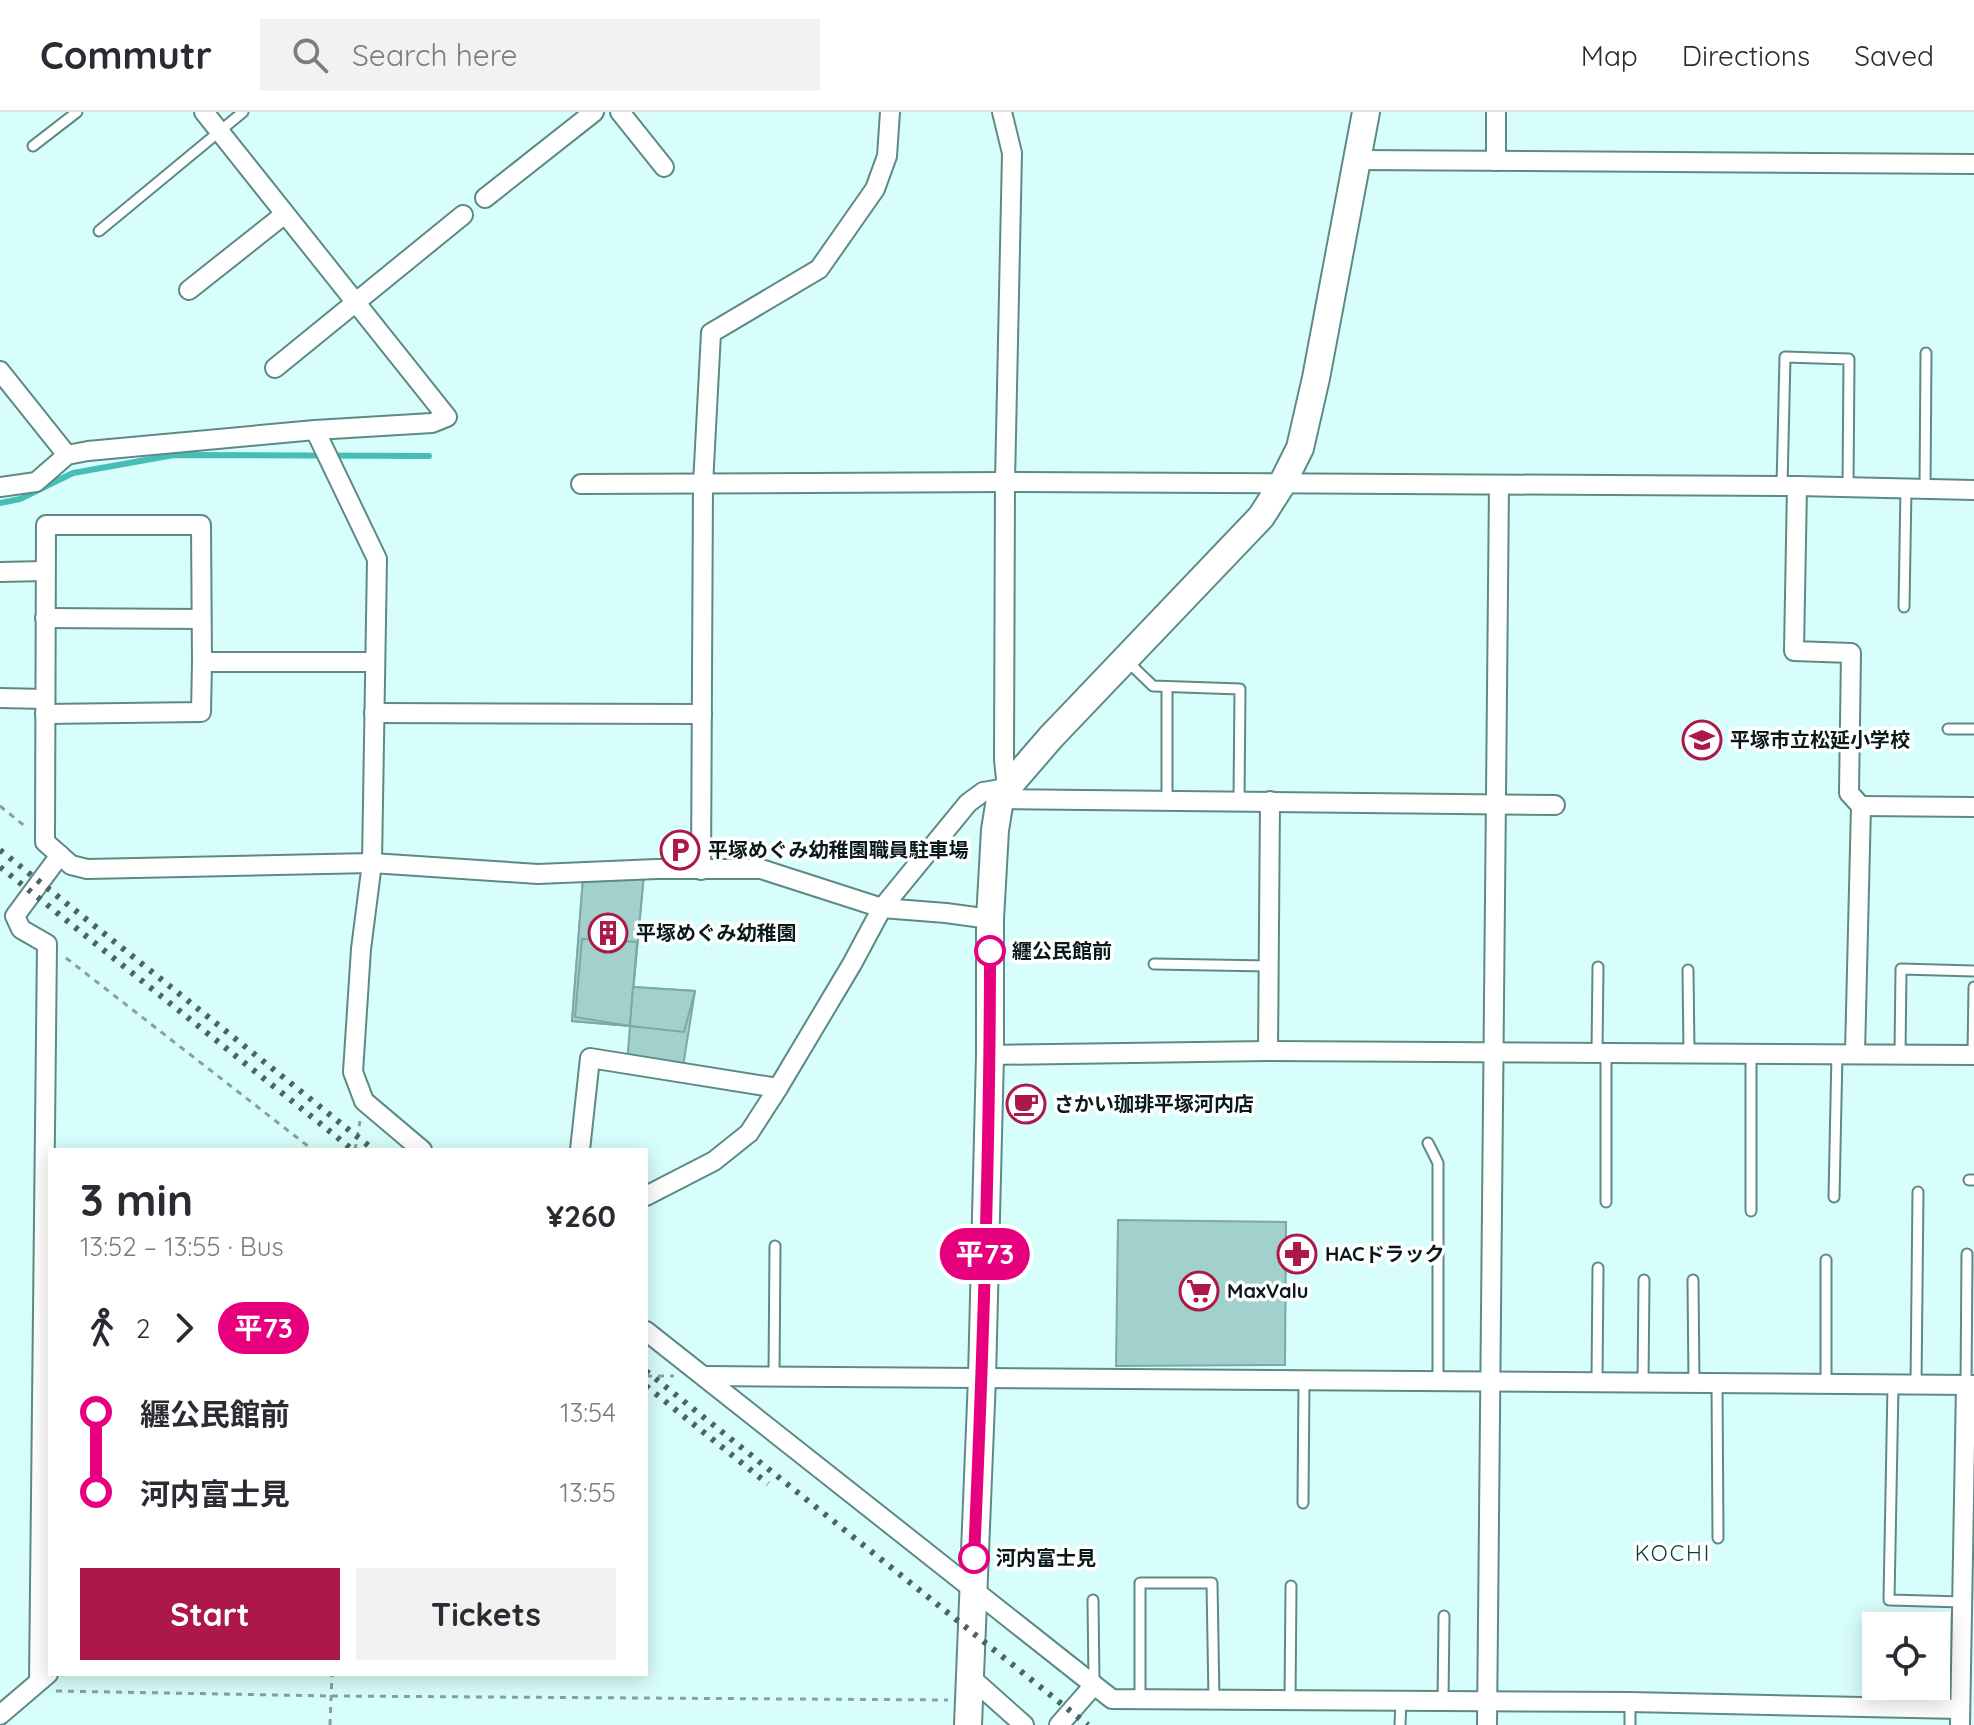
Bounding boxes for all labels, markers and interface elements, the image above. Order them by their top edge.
search box [260,19,820,91]
text: Commutr [40,31,212,79]
icon: search [288,33,332,77]
text: Search here [352,36,518,74]
text: Map [1581,38,1638,73]
text: Directions [1682,38,1810,73]
text: Saved [1854,38,1934,73]
school or university icon: 平塚市立松延小学校 [1681,719,1723,761]
place label: 平塚市立松延小学校 [1730,727,1910,752]
parking icon: 平塚めぐみ幼稚園職員駐車場 [659,829,701,871]
place label: 平塚めぐみ幼稚園職員駐車場 [708,837,969,862]
building icon: 平塚めぐみ幼稚園 [587,912,629,954]
place label: 平塚めぐみ幼稚園 [636,920,797,945]
marker: 纒公民館前 [975,936,1005,966]
place label: 纒公民館前 [1012,938,1112,963]
cafe icon: さかい珈琲平塚河内店 [1005,1083,1047,1125]
place label: さかい珈琲平塚河内店 [1054,1091,1254,1116]
text: 3 min [80,1172,193,1227]
text: ¥260 [546,1197,616,1235]
line badge: 平73 [939,1228,1031,1280]
text: 13:52 – 13:55 · Bus [80,1230,284,1263]
pharmacy icon: HACドラック [1276,1233,1318,1275]
text: 平73 [956,1236,1014,1271]
place label: HACドラック [1325,1241,1445,1266]
supermarket icon: MaxValu [1178,1270,1220,1312]
place label: MaxValu [1227,1278,1309,1303]
icon: walk [80,1306,124,1350]
icon: forward [162,1306,206,1350]
text: 平73 [234,1310,293,1345]
text: 2 [136,1312,150,1345]
text: 纒公民館前 [140,1395,290,1433]
text: 13:54 [560,1396,616,1429]
text: 河内富士見 [140,1475,290,1513]
text: 13:55 [560,1476,616,1509]
district label: KOCHI [1635,1539,1711,1567]
marker: 河内富士見 [959,1543,989,1573]
place label: 河内富士見 [996,1545,1096,1570]
button: Start [80,1568,340,1660]
button: Tickets [356,1568,616,1660]
map controls [1862,1612,1950,1700]
button: locate [1862,1612,1950,1700]

